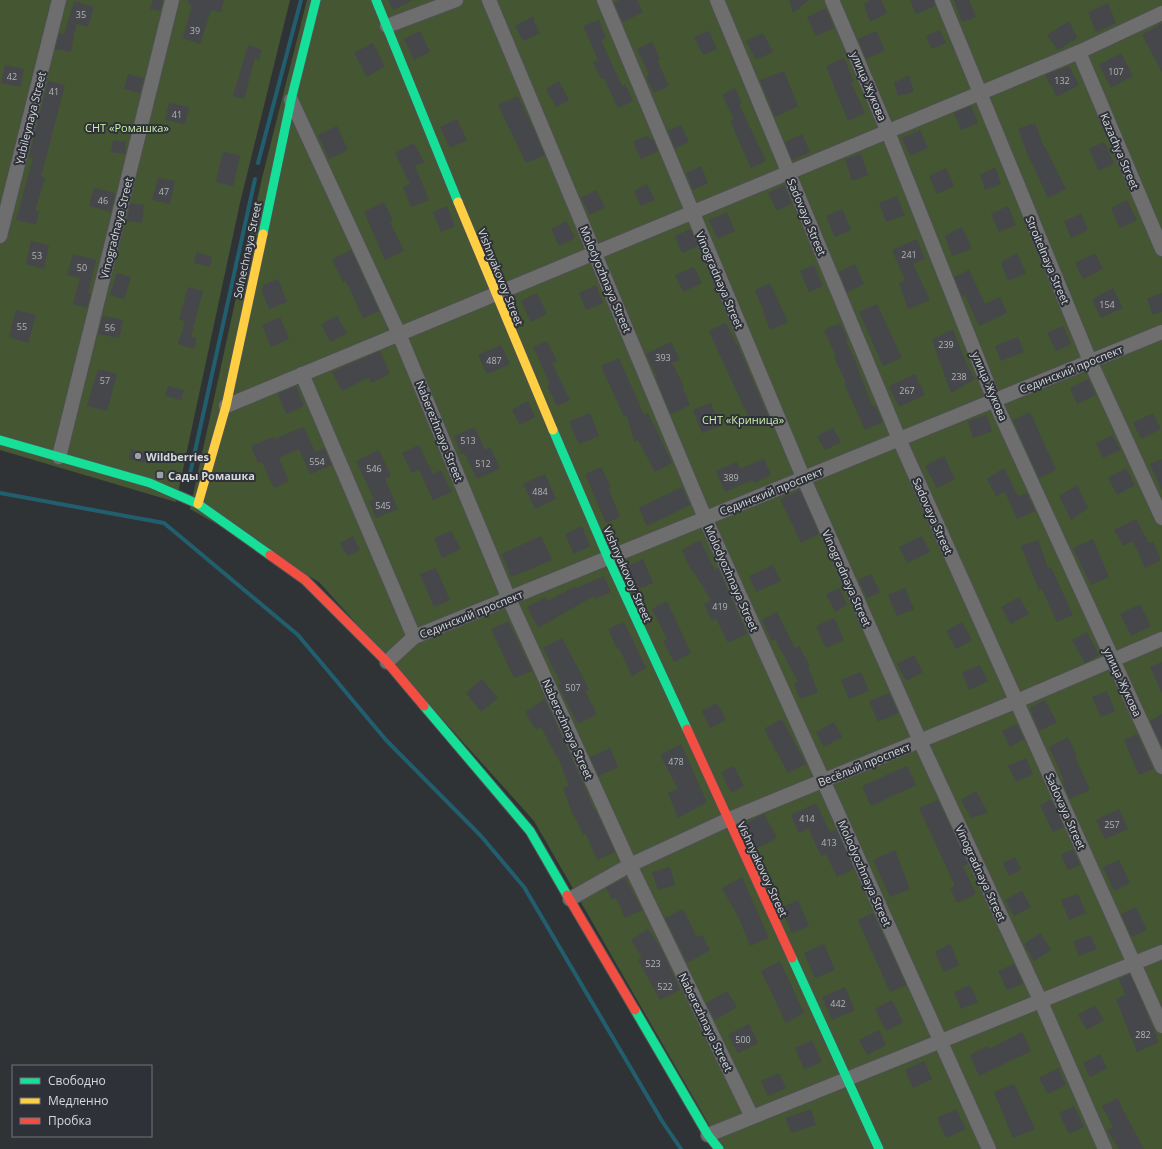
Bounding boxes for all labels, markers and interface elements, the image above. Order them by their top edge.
house number: 35 [76,8,86,21]
house number: 39 [190,24,200,37]
street label: улица Жукова [848,49,890,123]
house number: 107 [1108,65,1124,78]
house number: 42 [7,70,17,83]
street label: Yubileynaya Street [11,70,49,166]
house number: 132 [1054,74,1070,87]
house number: 41 [49,85,59,98]
house number: 41 [172,108,182,121]
street label: Kazachya Street [1097,111,1143,191]
park label: СНТ «Ромашка» [85,120,169,135]
street label: Vinogradnaya Street [96,176,136,280]
street label: Sadovaya Street [784,176,830,258]
house number: 47 [159,185,169,198]
house number: 46 [98,194,108,207]
street label: Solnechnaya Street [229,200,265,300]
street label: Stroitelnaya Street [1023,213,1073,307]
street label: Molodyozhnaya Street [577,223,635,335]
street label: Vishnyakovoy Street [475,226,527,328]
street label: Vinogradnaya Street [693,229,747,331]
house number: 241 [901,248,917,261]
house number: 53 [32,249,42,262]
house number: 50 [77,261,87,274]
house number: 154 [1099,298,1115,311]
house number: 55 [17,320,27,333]
house number: 56 [105,321,115,334]
house number: 239 [938,338,954,351]
street label: Сединский проспект [1017,341,1125,397]
street label: улица Жукова [969,349,1011,423]
house number: 393 [655,351,671,364]
house number: 487 [486,354,502,367]
house number: 238 [951,370,967,383]
house number: 57 [100,374,110,387]
street label: Naberezhnaya Street [413,378,467,484]
house number: 267 [899,384,915,397]
park label: СНТ «Криница» [702,412,785,427]
house number: 513 [460,434,476,447]
place label: Wildberries [146,449,210,464]
marker: Wildberries [133,451,143,461]
house number: 554 [309,455,325,468]
house number: 512 [475,457,491,470]
house number: 546 [366,462,382,475]
street label: Сединский проспект [717,463,825,519]
place label: Сады Ромашка [168,468,255,483]
marker: Сады Ромашка [155,470,165,480]
house number: 389 [723,471,739,484]
street label: Sadovaya Street [909,475,957,557]
house number: 484 [532,485,548,498]
house number: 545 [375,499,391,512]
street label: Molodyozhnaya Street [702,523,762,634]
street label: Vishnyakovoy Street [600,524,656,624]
street label: Vinogradnaya Street [819,527,875,629]
street label: Сединский проспект [417,586,525,642]
house number: 419 [712,600,728,613]
street label: улица Жукова [1101,645,1145,719]
street label: Naberezhnaya Street [539,677,597,781]
house number: 507 [565,681,581,694]
street label: Весёлый проспект [815,739,913,789]
house number: 478 [668,755,684,768]
street label: Sadovaya Street [1042,770,1090,852]
house number: 414 [799,812,815,825]
street label: Molodyozhnaya Street [835,818,895,929]
house number: 257 [1104,818,1120,831]
street label: Vishnyakovoy Street [734,819,792,919]
street label: Vinogradnaya Street [952,823,1010,923]
house number: 413 [821,836,837,849]
house number: 523 [645,957,661,970]
street label: Naberezhnaya Street [676,970,736,1074]
house number: 522 [657,980,673,993]
house number: 442 [830,997,846,1010]
house number: 282 [1135,1028,1151,1041]
house number: 500 [735,1033,751,1046]
legend [12,1065,152,1137]
text: Свободно [48,1072,106,1089]
text: Медленно [48,1092,108,1109]
text: Пробка [48,1112,91,1129]

